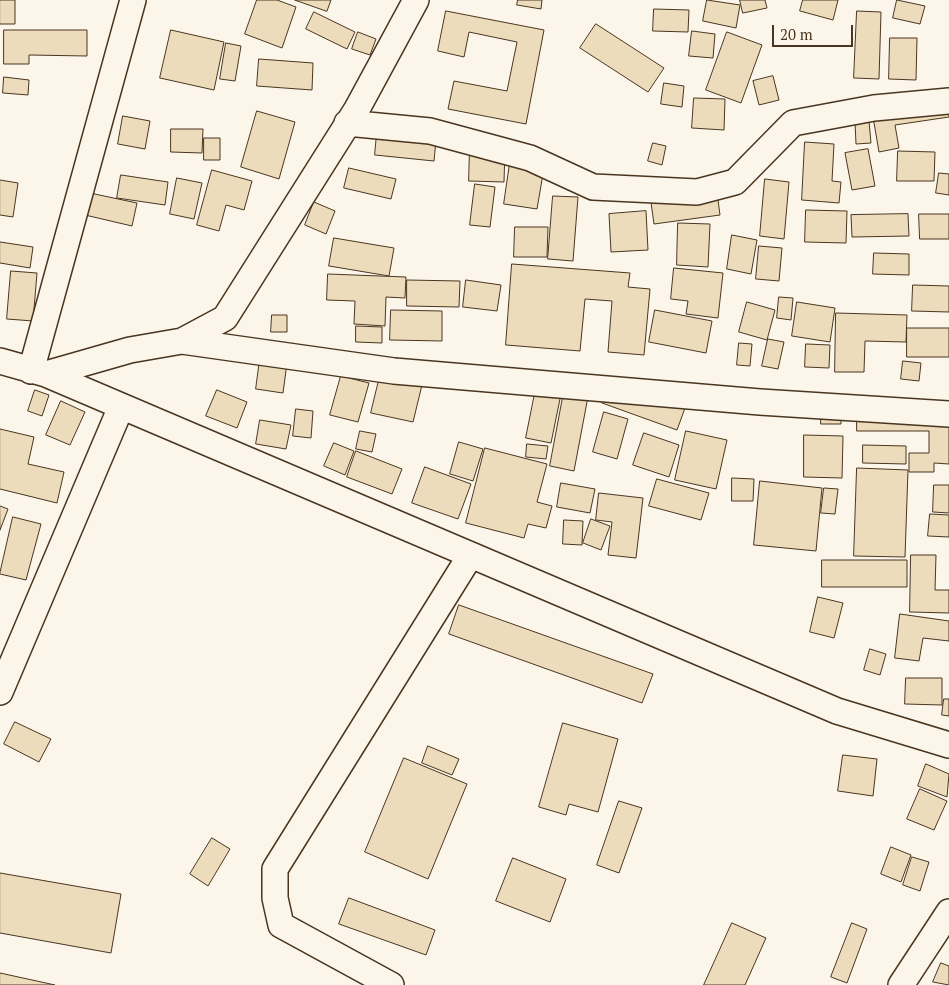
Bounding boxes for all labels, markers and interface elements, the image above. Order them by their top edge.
scale bar [774,15,855,47]
text: 20 m [780,24,813,44]

